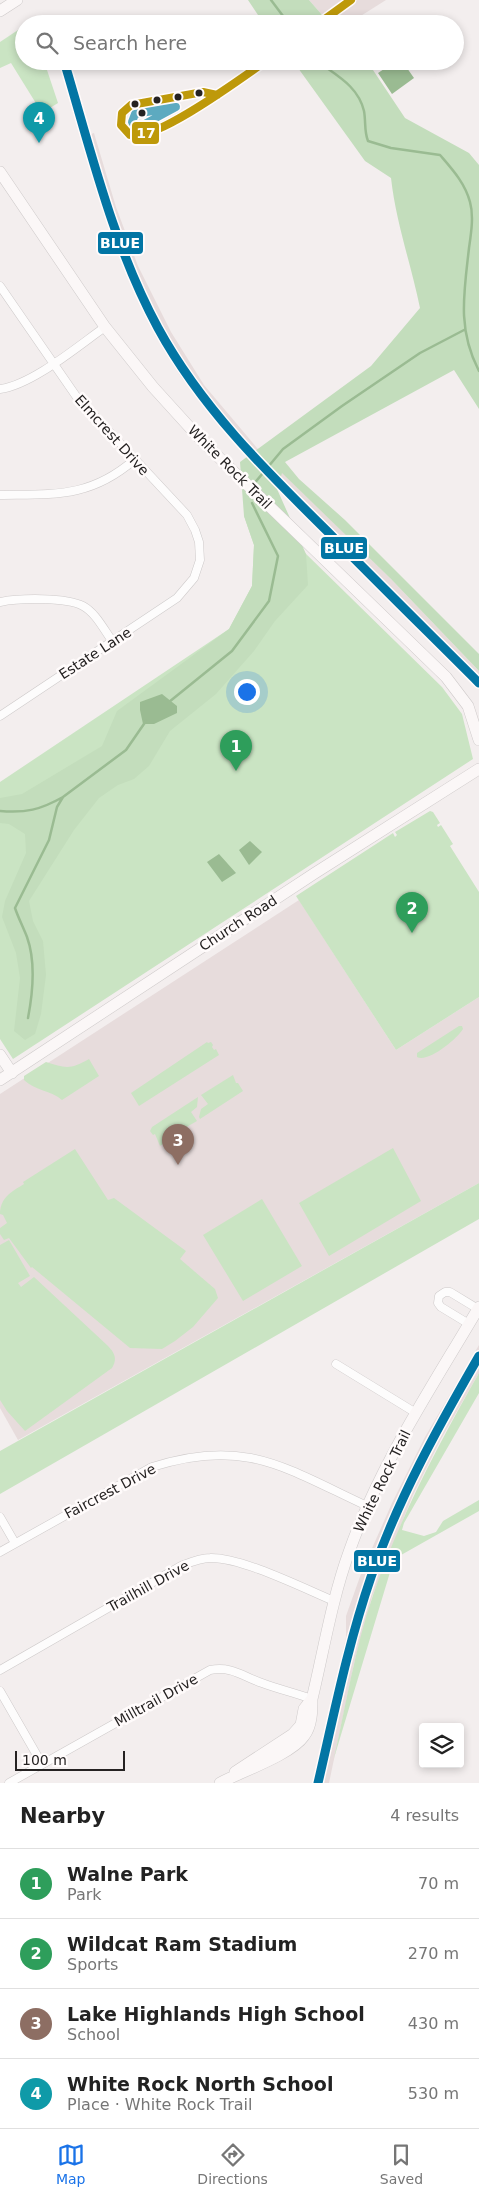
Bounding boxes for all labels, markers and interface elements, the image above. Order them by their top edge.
search box [15,15,464,70]
icon: search [33,29,61,57]
text: Search here [73,32,187,54]
unlabelled marker [194,88,204,98]
unlabelled marker [173,92,183,102]
unlabelled marker [152,95,162,105]
unlabelled marker [130,99,140,109]
pin: 4 [23,102,55,143]
unlabelled marker [137,108,147,118]
line badge: 17 [131,121,160,145]
text: 17 [136,125,156,141]
line badge: BLUE [97,231,144,255]
text: BLUE [100,235,140,251]
street label: Elmcrest Drive [72,391,152,479]
street label: White Rock Trail [185,422,275,512]
line badge: BLUE [320,536,368,560]
text: BLUE [324,540,364,556]
street label: Estate Lane [56,624,134,682]
your location [234,679,260,705]
pin: 1 [220,730,252,771]
street label: Church Road [196,892,280,954]
pin: 2 [396,892,428,933]
pin: 3 [162,1124,194,1165]
street label: White Rock Trail [350,1427,414,1535]
street label: Faircrest Drive [62,1460,158,1522]
line badge: BLUE [353,1549,401,1573]
text: BLUE [357,1553,397,1569]
street label: Trailhill Drive [103,1557,192,1616]
street label: Milltrail Drive [111,1670,201,1730]
map controls [419,1723,464,1768]
button: layers [419,1723,464,1768]
scale bar [15,1748,125,1771]
text: 100 m [22,1752,67,1768]
text: Nearby [20,1804,105,1828]
text: 4 results [390,1806,459,1825]
text: Walne Park [67,1863,188,1885]
text: 1 [30,1874,42,1893]
text: 70 m [418,1874,459,1893]
text: Park [67,1885,102,1904]
text: Wildcat Ram Stadium [67,1933,297,1955]
text: 2 [30,1944,42,1963]
text: 270 m [408,1944,459,1963]
text: Sports [67,1955,118,1974]
text: Lake Highlands High School [67,2003,365,2025]
text: 3 [30,2014,42,2033]
text: 430 m [408,2014,459,2033]
text: School [67,2025,120,2044]
text: White Rock North School [67,2073,333,2095]
text: 4 [30,2084,42,2103]
text: 530 m [408,2084,459,2103]
text: Place · White Rock Trail [67,2095,252,2114]
tab: Map [56,2141,85,2187]
tab: Directions [197,2141,268,2187]
tab: Saved [380,2141,423,2187]

